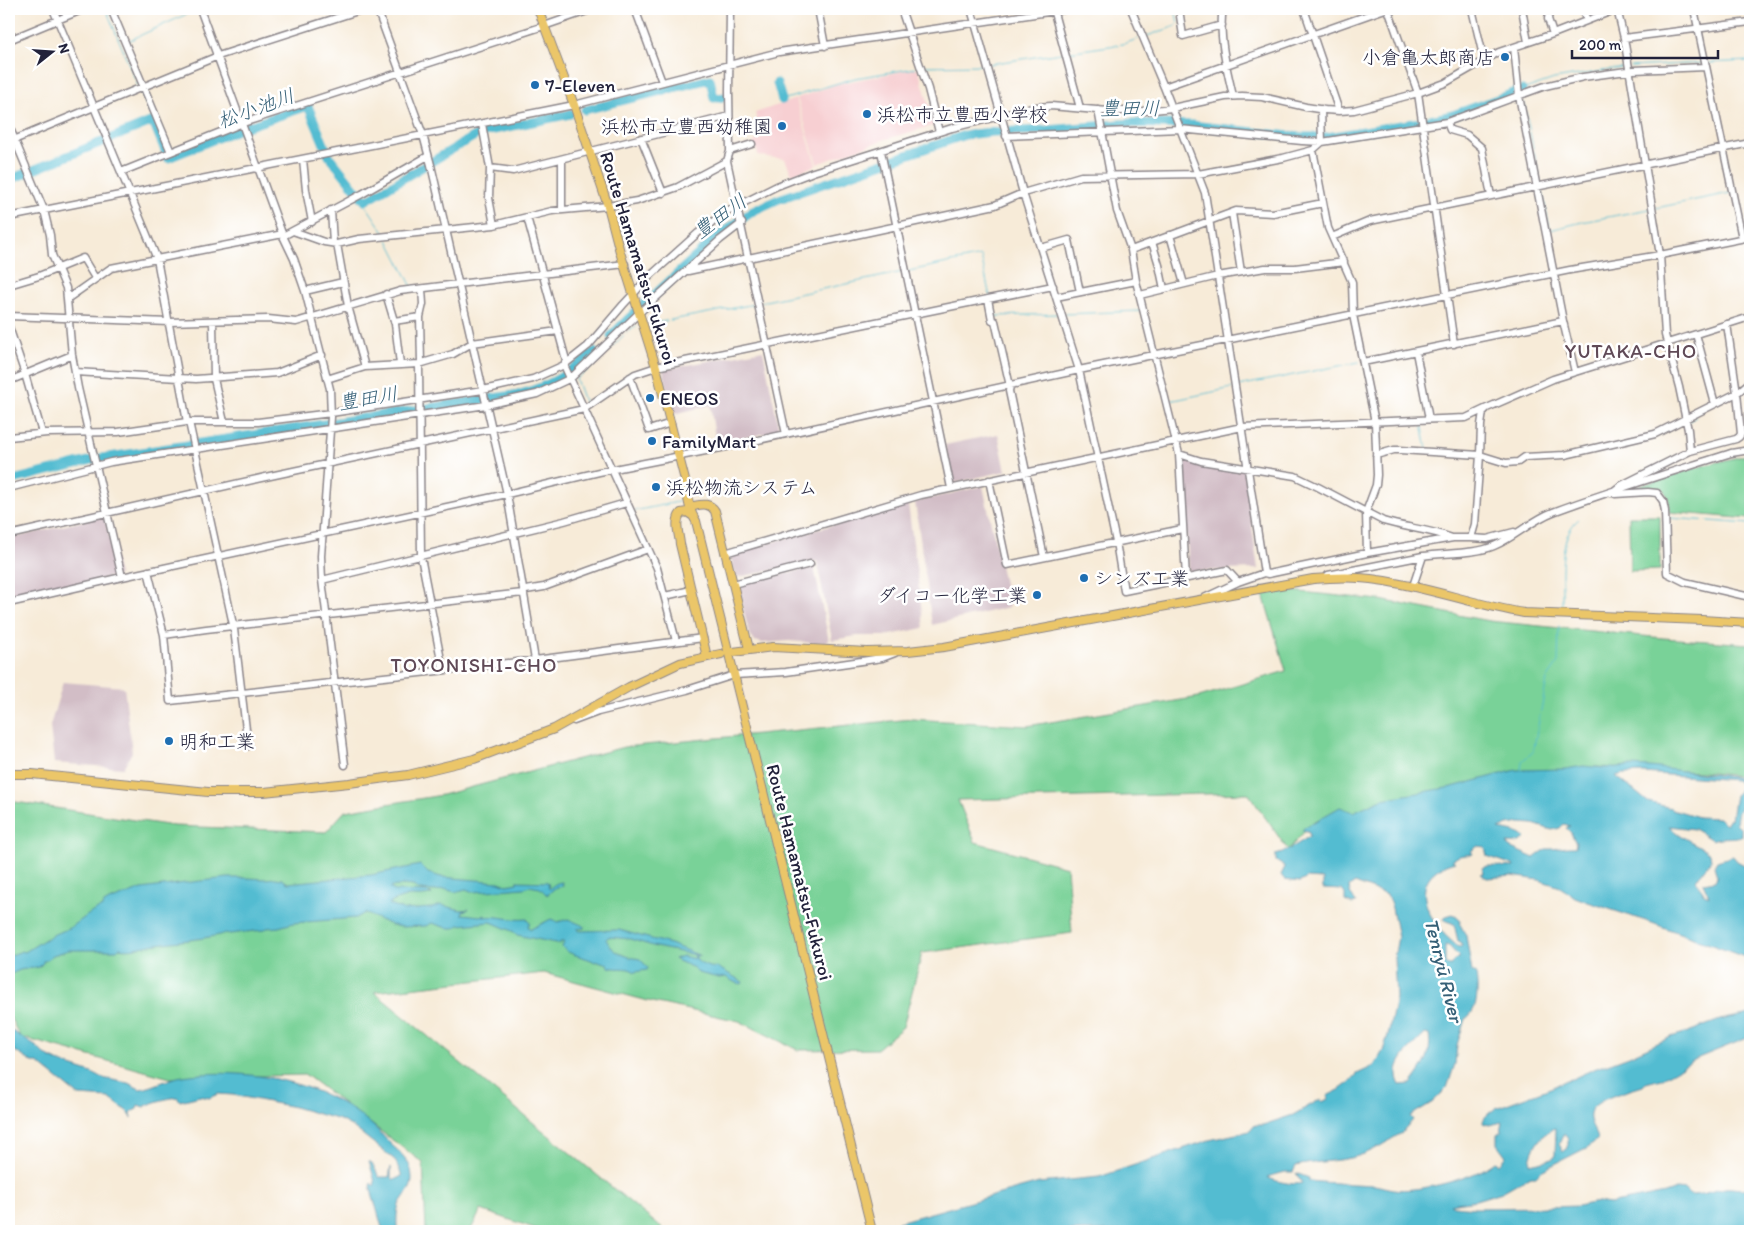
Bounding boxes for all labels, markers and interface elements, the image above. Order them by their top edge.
north arrow [28,28,78,78]
scale bar [1572,28,1718,60]
text: 200 m [1579,36,1622,54]
text: N [54,41,73,55]
place label: 小倉亀太郎商店 [1362,46,1495,69]
marker: 小倉亀太郎商店 [1499,51,1511,63]
place label: 7-Eleven [545,74,616,97]
marker: 7-Eleven [529,79,541,91]
water label: 松小池川 [214,83,298,133]
water label: 豊田川 [1100,96,1160,120]
place label: 浜松市立豊西小学校 [877,103,1048,126]
marker: 浜松市立豊西小学校 [861,108,873,120]
place label: 浜松市立豊西幼稚園 [601,115,772,138]
marker: 浜松市立豊西幼稚園 [776,120,788,132]
street label: Route Hamamatsu-Fukuroi [595,149,682,368]
water label: 豊田川 [689,189,751,243]
district label: YUTAKA-CHO [1565,339,1697,363]
water label: 豊田川 [336,381,400,415]
place label: ENEOS [660,387,718,410]
marker: ENEOS [644,392,656,404]
place label: FamilyMart [662,430,756,453]
marker: FamilyMart [646,435,658,447]
place label: 浜松物流システム [666,476,818,499]
marker: 浜松物流システム [650,481,662,493]
place label: シンズ工業 [1094,567,1189,590]
marker: シンズ工業 [1078,572,1090,584]
place label: ダイコー化学工業 [877,584,1027,607]
marker: ダイコー化学工業 [1031,589,1043,601]
district label: TOYONISHI-CHO [391,653,557,677]
place label: 明和工業 [179,730,255,753]
marker: 明和工業 [163,735,175,747]
street label: Route Hamamatsu-Fukuroi [762,762,838,983]
water label: Tenryū River [1420,916,1469,1027]

